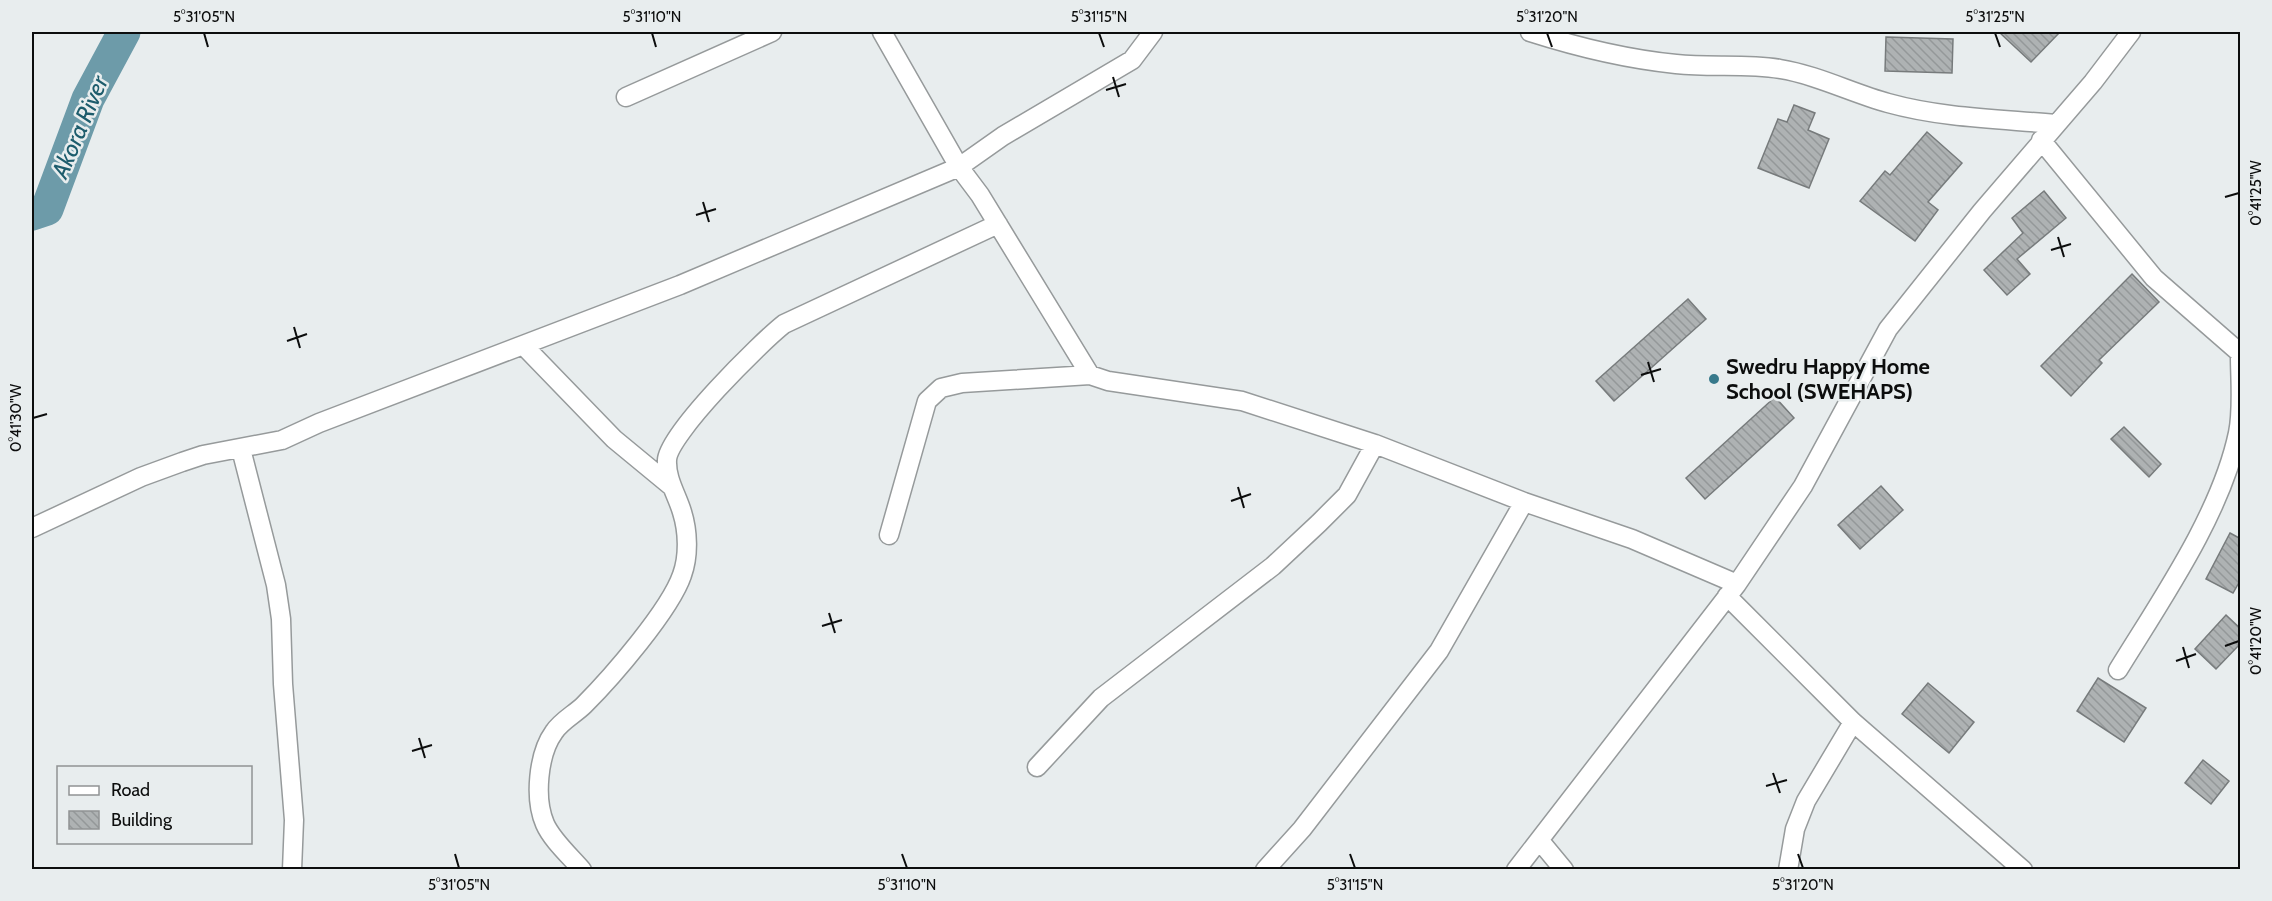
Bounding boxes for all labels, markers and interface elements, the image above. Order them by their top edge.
text: 5°31'05"N [173,8,235,26]
text: 5°31'10"N [623,8,681,26]
text: 5°31'15"N [1071,8,1127,26]
text: 5°31'20"N [1516,8,1578,26]
text: 5°31'25"N [1965,8,2025,26]
water label: Akora River [45,70,115,183]
text: 0°41'25"W [2247,159,2265,226]
place label: Swedru Happy Home School (SWEHAPS) [1726,353,1930,405]
marker: Swedru Happy Home School (SWEHAPS) [1707,372,1721,386]
text: 0°41'30"W [7,383,25,452]
text: 0°41'20"W [2247,606,2265,675]
legend [57,766,252,844]
text: Road [111,779,150,801]
text: Building [111,809,173,831]
text: 5°31'05"N [428,876,490,894]
text: 5°31'10"N [878,876,936,894]
text: 5°31'15"N [1327,876,1383,894]
text: 5°31'20"N [1772,876,1834,894]

